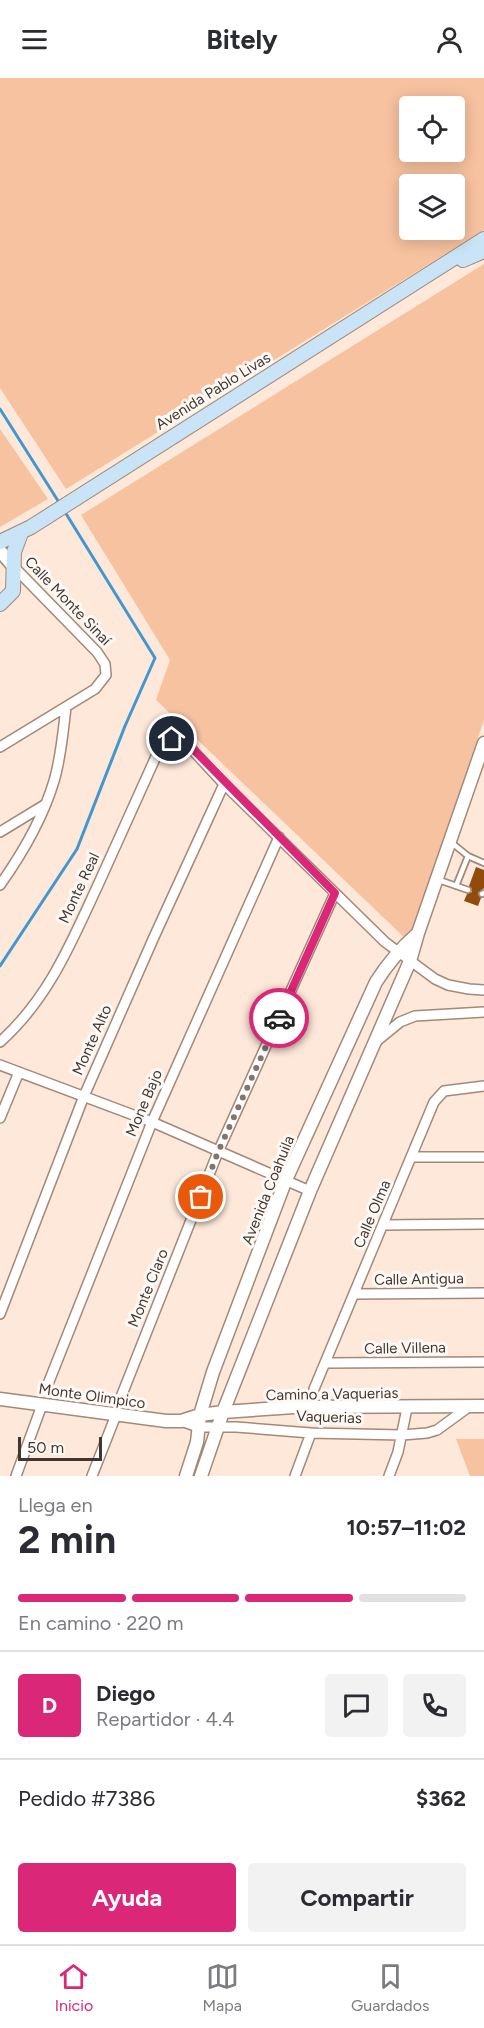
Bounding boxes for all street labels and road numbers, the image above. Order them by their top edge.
street label: Avenida Pablo Livas [152,348,274,434]
street label: Calle Monte Sinaí [21,553,116,650]
street label: Monte Real [55,850,103,926]
street label: Monte Alto [69,1002,116,1078]
street label: Mone Bajo [122,1066,166,1139]
street label: Avenida Coahuila [238,1133,298,1247]
street label: Calle Olma [350,1177,394,1251]
street label: Monte Claro [124,1246,172,1330]
street label: Calle Antigua [374,1269,464,1289]
street label: Calle Villena [364,1338,446,1358]
street label: Monte Olimpico [37,1380,147,1412]
street label: Camino a Vaquerias [265,1384,399,1404]
street label: Vaquerias [296,1407,362,1427]

